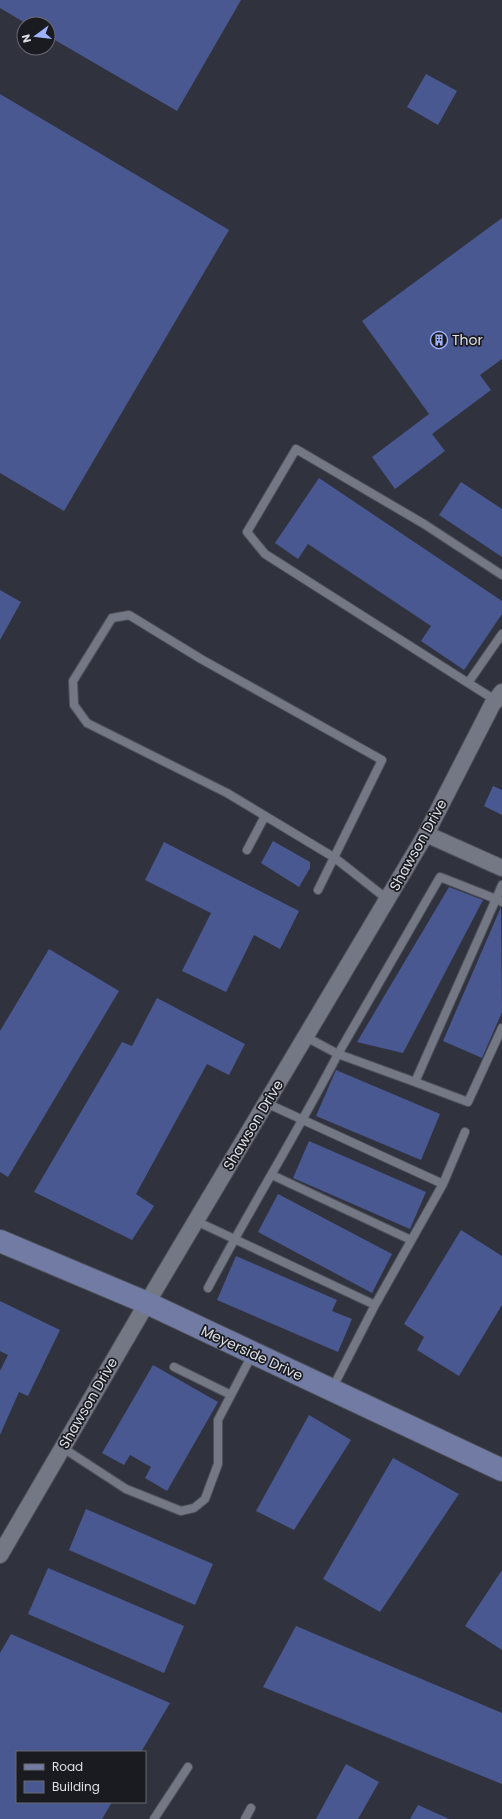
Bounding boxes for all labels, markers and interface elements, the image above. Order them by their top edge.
north arrow [16,16,56,56]
text: N [18,33,35,45]
building icon: Thor [429,330,449,350]
place label: Thor [452,330,483,350]
street label: Shawson Drive [384,795,452,895]
street label: Shawson Drive [218,1076,288,1174]
street label: Meyerside Drive [198,1321,306,1385]
street label: Shawson Drive [54,1353,122,1452]
legend [16,1751,146,1803]
text: Road [52,1758,83,1775]
text: Building [52,1778,100,1795]

